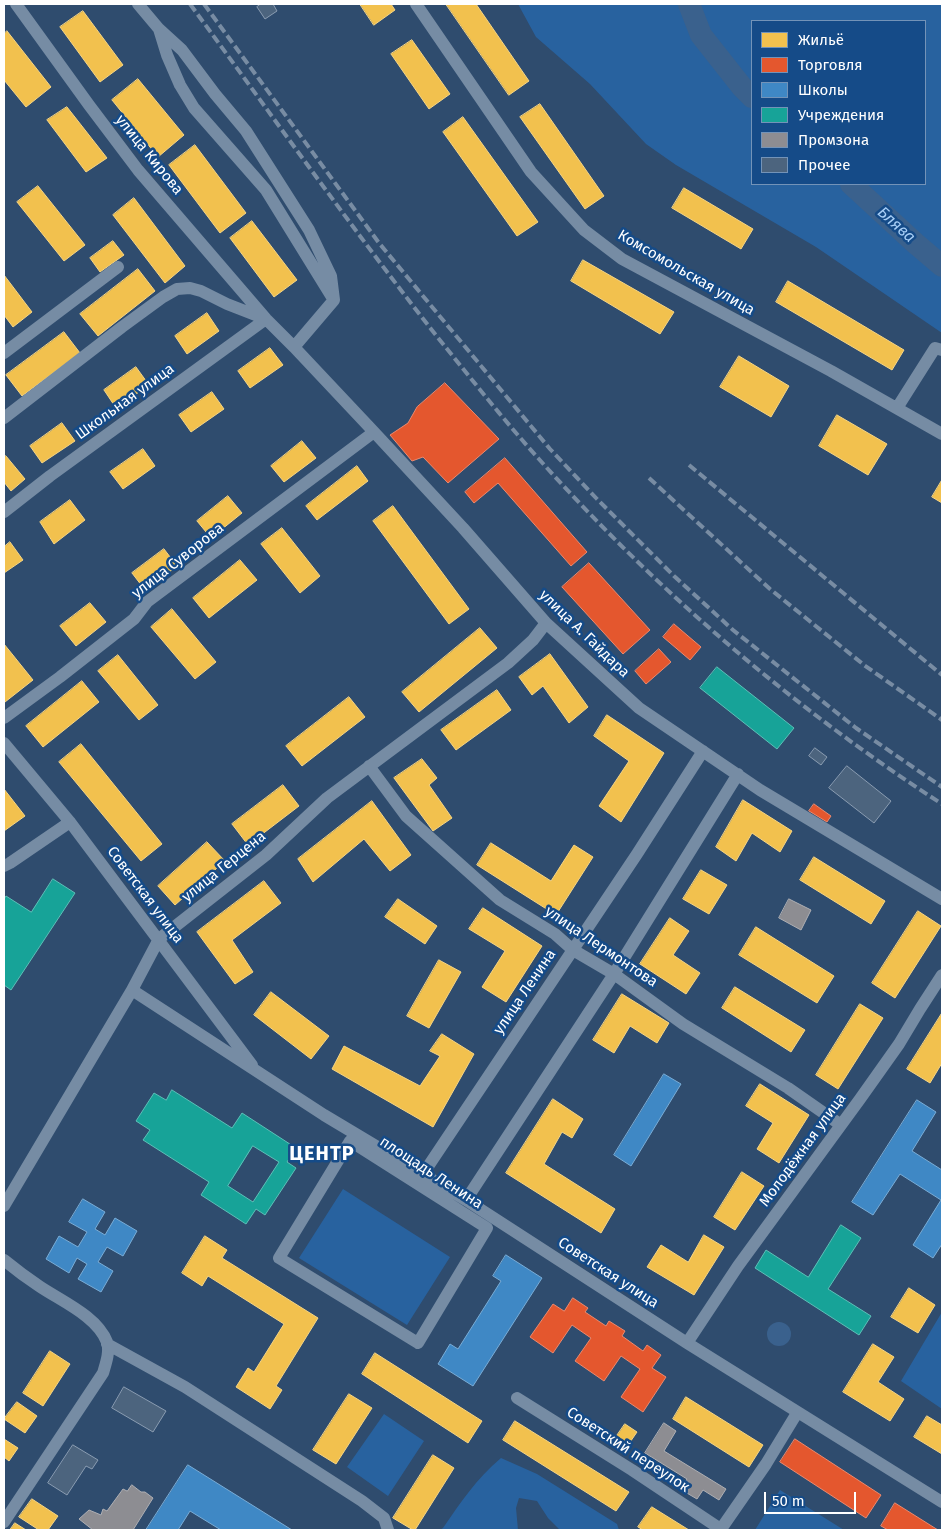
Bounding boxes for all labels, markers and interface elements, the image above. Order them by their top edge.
legend [751,20,926,185]
text: Жильё [798,31,844,49]
text: Торговля [798,56,863,74]
text: Школы [798,81,848,99]
text: Учреждения [798,106,884,124]
street label: улица Кирова [111,111,187,199]
text: Промзона [798,131,869,149]
text: Прочее [798,156,850,174]
water label: Блява [873,203,919,247]
street label: Комсомольская улица [614,226,758,320]
street label: Школьная улица [72,360,178,444]
street label: улица Суворова [128,519,228,603]
street label: улица А. Гайдара [535,586,633,682]
street label: улица Герцена [178,828,270,906]
street label: Советская улица [103,843,187,947]
street label: улица Лермонтова [541,903,661,991]
street label: улица Ленина [490,946,560,1038]
street label: Молодёжная улица [756,1090,850,1210]
street label: площадь Ленина [376,1133,486,1213]
district label: ЦЕНТР [289,1142,355,1166]
street label: Советская улица [554,1234,662,1312]
street label: Советский переулок [563,1404,693,1496]
scale bar [766,1482,858,1514]
text: 50 m [772,1492,805,1510]

